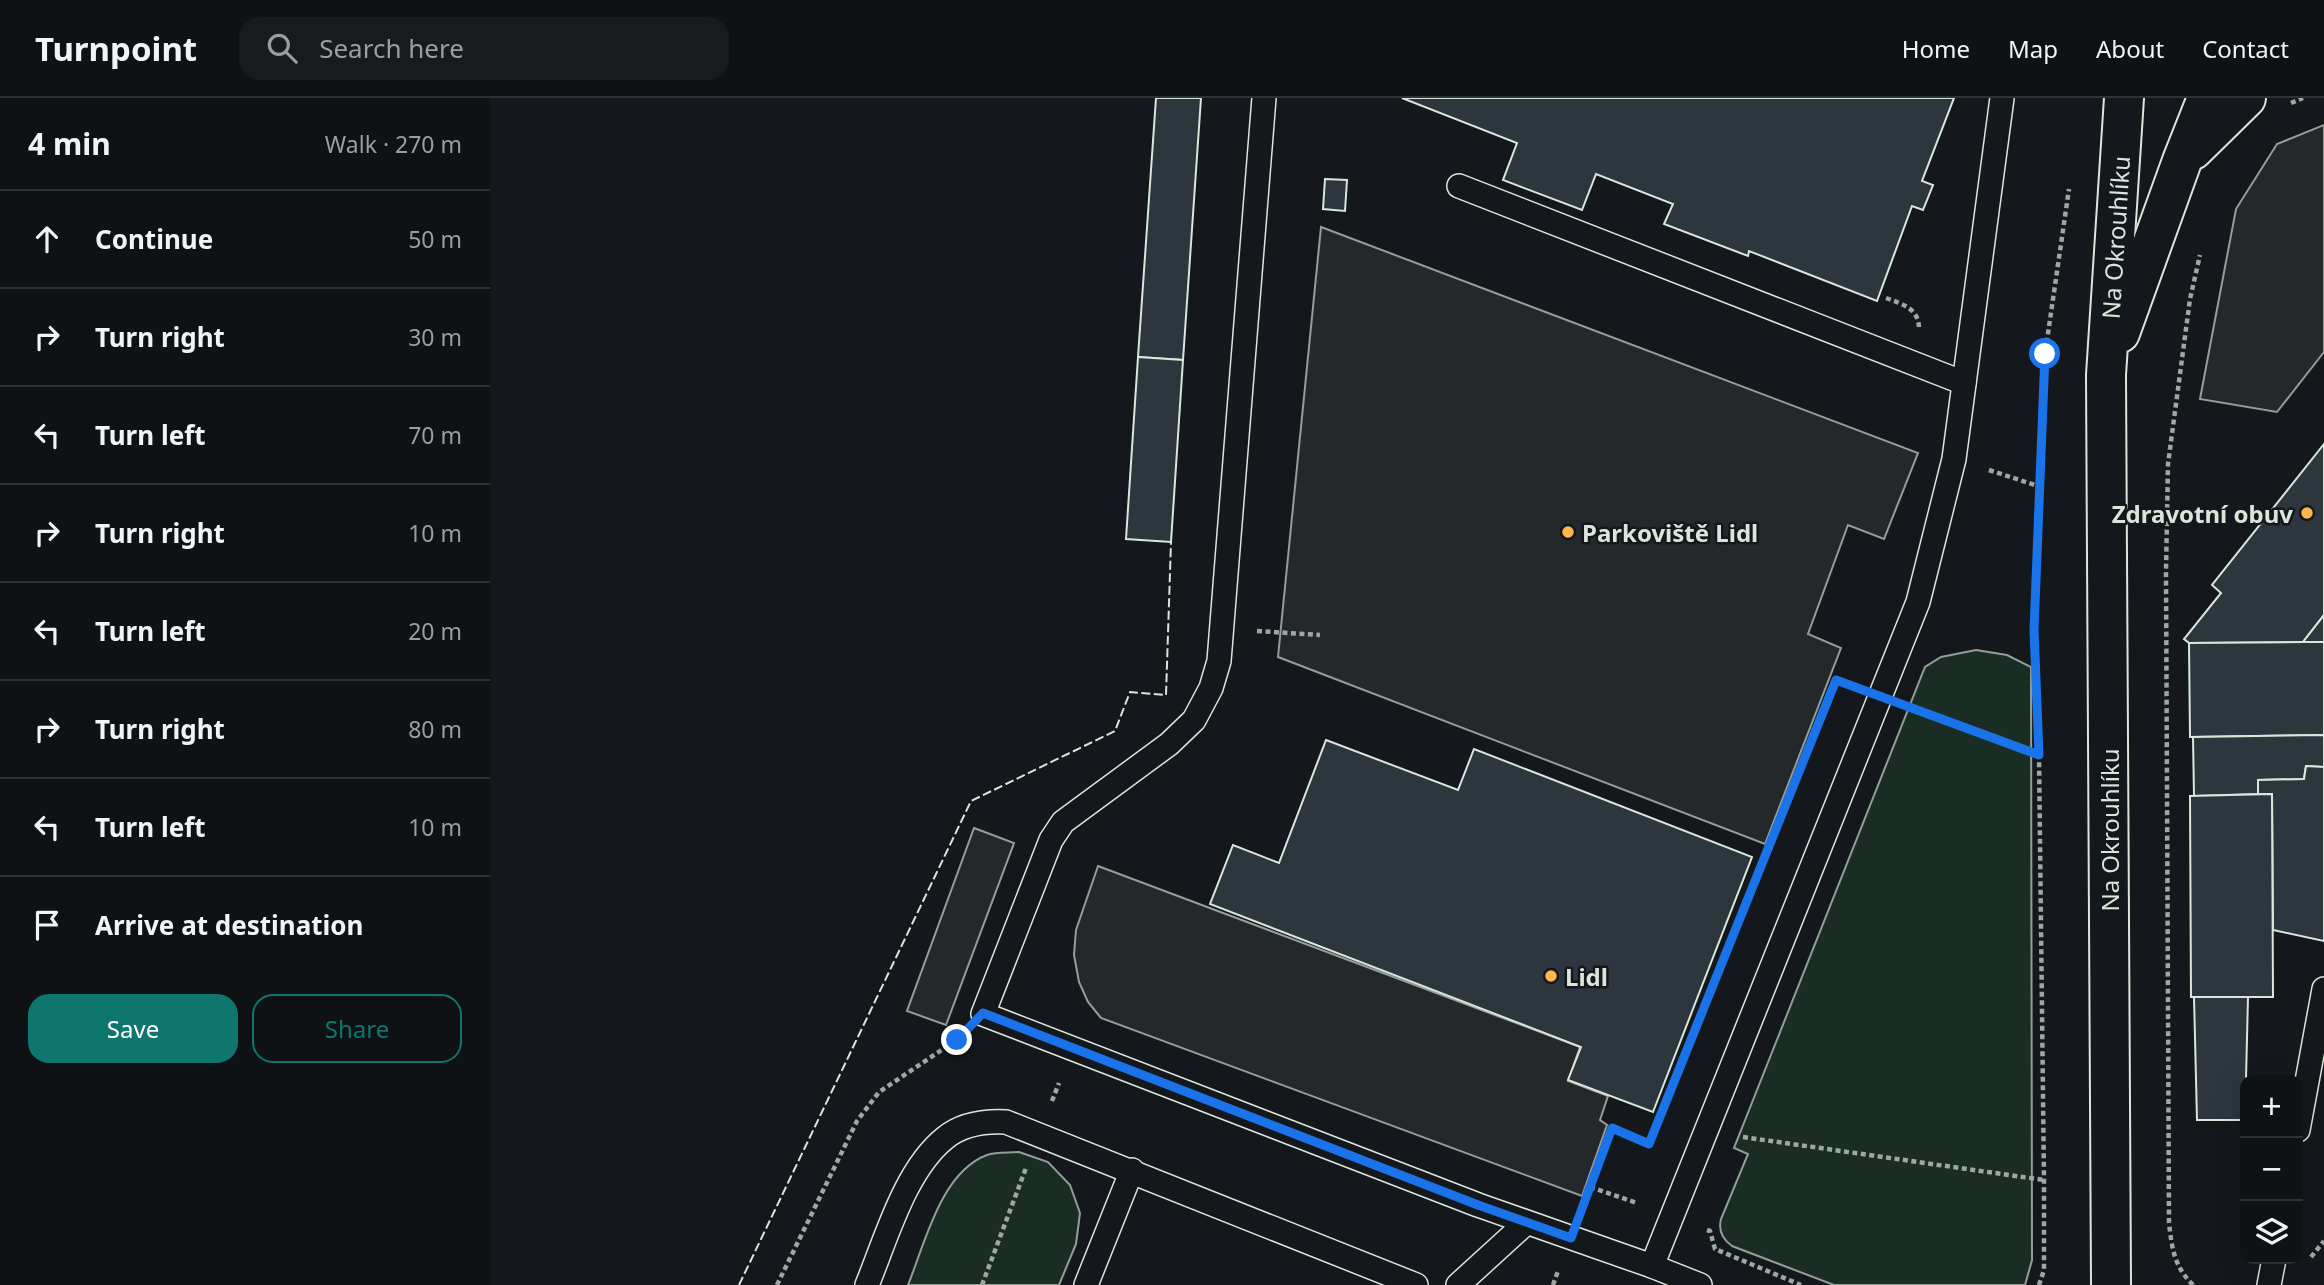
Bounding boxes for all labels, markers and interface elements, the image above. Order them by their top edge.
search box [239,17,729,80]
text: Turnpoint [35,26,197,71]
icon: search [263,29,301,67]
text: Search here [319,30,464,66]
text: Home [1902,32,1970,65]
text: Map [2008,32,2058,65]
text: About [2096,32,2164,65]
text: Contact [2202,32,2289,65]
text: 4 min [28,123,111,164]
text: Walk · 270 m [325,128,462,160]
street label: Na Okrouhlíku [2093,155,2137,320]
icon: ahead [28,220,66,258]
text: Continue [95,221,213,257]
text: 50 m [408,223,462,255]
icon: right [28,318,66,356]
text: Turn right [95,319,225,355]
text: 30 m [408,321,462,353]
route start [2029,338,2060,369]
icon: left [28,416,66,454]
text: Turn left [95,417,206,453]
text: 70 m [408,419,462,451]
place label: Zdravotní obuv [2112,497,2293,530]
marker: Zdravotní obuv [2299,505,2315,521]
icon: right [28,514,66,552]
text: Turn right [95,515,225,551]
place label: Parkoviště Lidl [1582,516,1758,549]
text: 10 m [408,517,462,549]
marker: Parkoviště Lidl [1560,524,1576,540]
icon: left [28,612,66,650]
text: Turn left [95,613,206,649]
text: 20 m [408,615,462,647]
icon: right [28,710,66,748]
text: Turn right [95,711,225,747]
text: 80 m [408,713,462,745]
street label: Na Okrouhlíku [2093,748,2126,912]
icon: left [28,808,66,846]
text: Turn left [95,809,206,845]
text: 10 m [408,811,462,843]
icon: arrive [28,906,66,944]
text: Arrive at destination [95,907,364,943]
place label: Lidl [1565,960,1608,993]
marker: Lidl [1543,968,1559,984]
button: Save [28,994,238,1063]
button: Share [252,994,462,1063]
route end [941,1024,972,1055]
map controls [2240,1075,2303,1264]
button: + [2240,1075,2303,1138]
button: − [2240,1138,2303,1201]
button: layers [2240,1201,2303,1264]

